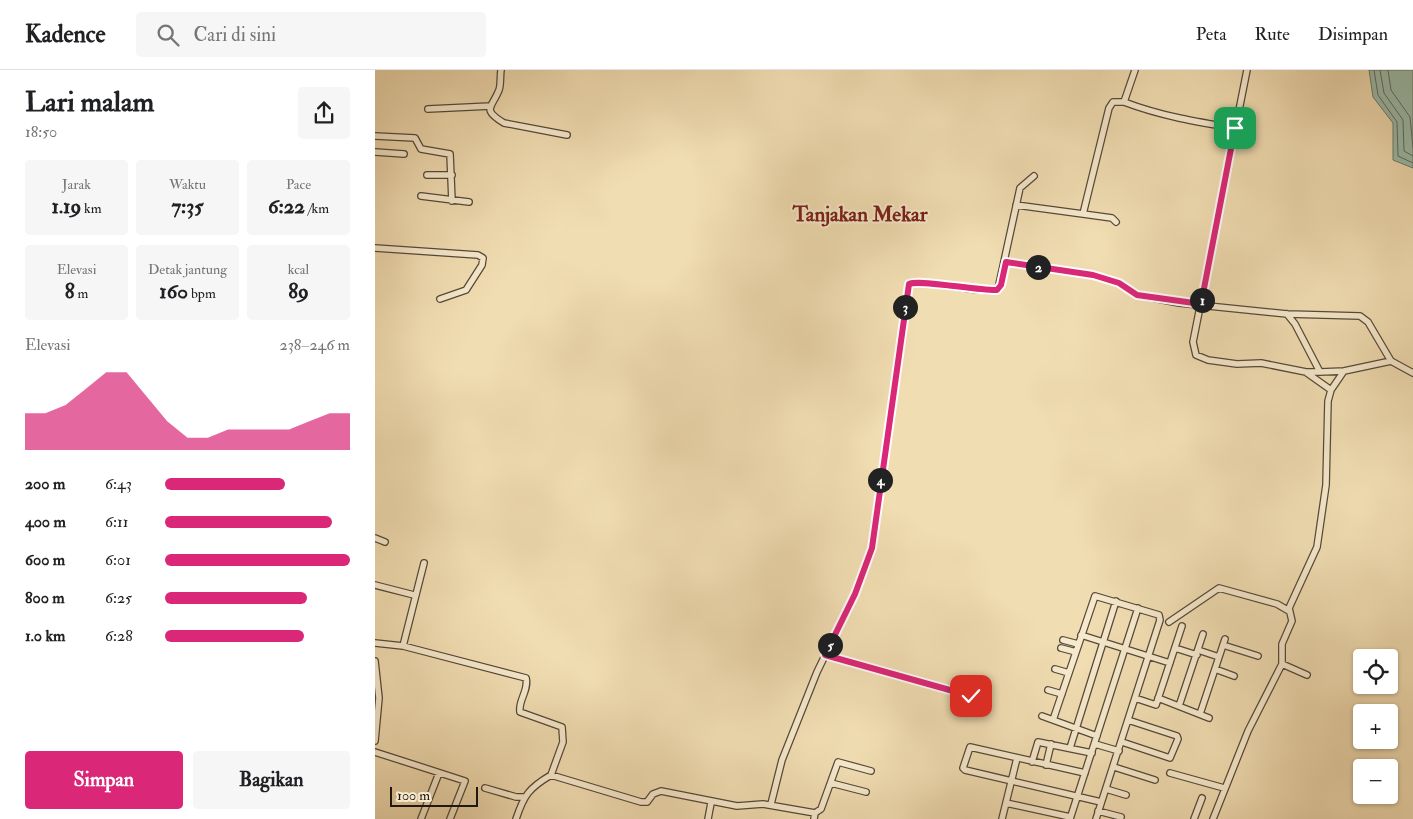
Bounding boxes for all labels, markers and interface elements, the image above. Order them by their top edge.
search box [136,12,486,57]
text: Kadence [25,19,106,50]
icon: search [154,21,182,49]
text: Cari di sini [194,23,276,47]
text: Peta [1196,23,1227,46]
text: Rute [1255,23,1290,46]
text: Disimpan [1318,23,1388,46]
text: Lari malam [25,85,154,120]
button: share [298,87,350,139]
pin [1214,107,1256,149]
icon: arrive [1221,114,1249,142]
text: 18:50 [25,122,57,142]
text: Jarak [62,176,91,193]
text: Waktu [169,176,206,193]
text: Pace [286,176,311,193]
text: 1.19 [51,193,81,220]
text: 7:35 [171,193,204,220]
text: 6:22 [268,193,305,220]
text: km [81,200,102,217]
text: /km [305,200,329,217]
district label: Tanjakan Mekar [792,201,929,228]
pin: 2 [1025,254,1051,280]
text: 2 [1035,259,1042,276]
text: Elevasi [57,261,96,278]
text: Detak jantung [148,261,227,278]
text: kcal [288,261,309,278]
text: 8 [65,278,75,305]
text: 160 [159,278,188,305]
text: 89 [288,278,309,305]
text: m [75,285,88,302]
text: bpm [188,285,216,302]
pin: 1 [1189,288,1215,312]
text: 1 [1200,292,1205,309]
pin: 3 [893,294,917,320]
text: 3 [903,299,908,316]
text: Elevasi [25,335,70,355]
text: 238–246 m [280,335,350,355]
pin: 4 [867,468,893,492]
text: 4 [877,472,884,489]
text: 200 m [25,474,65,494]
text: 6:43 [105,474,132,494]
text: 400 m [25,512,66,532]
text: 6:11 [105,512,128,532]
text: 600 m [25,550,65,570]
text: 6:01 [105,550,131,570]
text: 800 m [25,588,65,608]
text: 6:25 [105,588,132,608]
text: 1.0 km [25,626,65,646]
text: 6:28 [105,626,133,646]
pin: 5 [817,632,843,658]
text: 5 [827,637,834,654]
map controls [1353,649,1398,804]
button: locate [1353,649,1398,694]
pin [950,675,992,717]
icon: check [957,682,985,710]
button: + [1353,704,1398,749]
button: Simpan [25,751,183,809]
button: Bagikan [193,751,350,809]
button: − [1353,759,1398,804]
scale bar [390,784,477,807]
text: 100 m [397,787,430,804]

